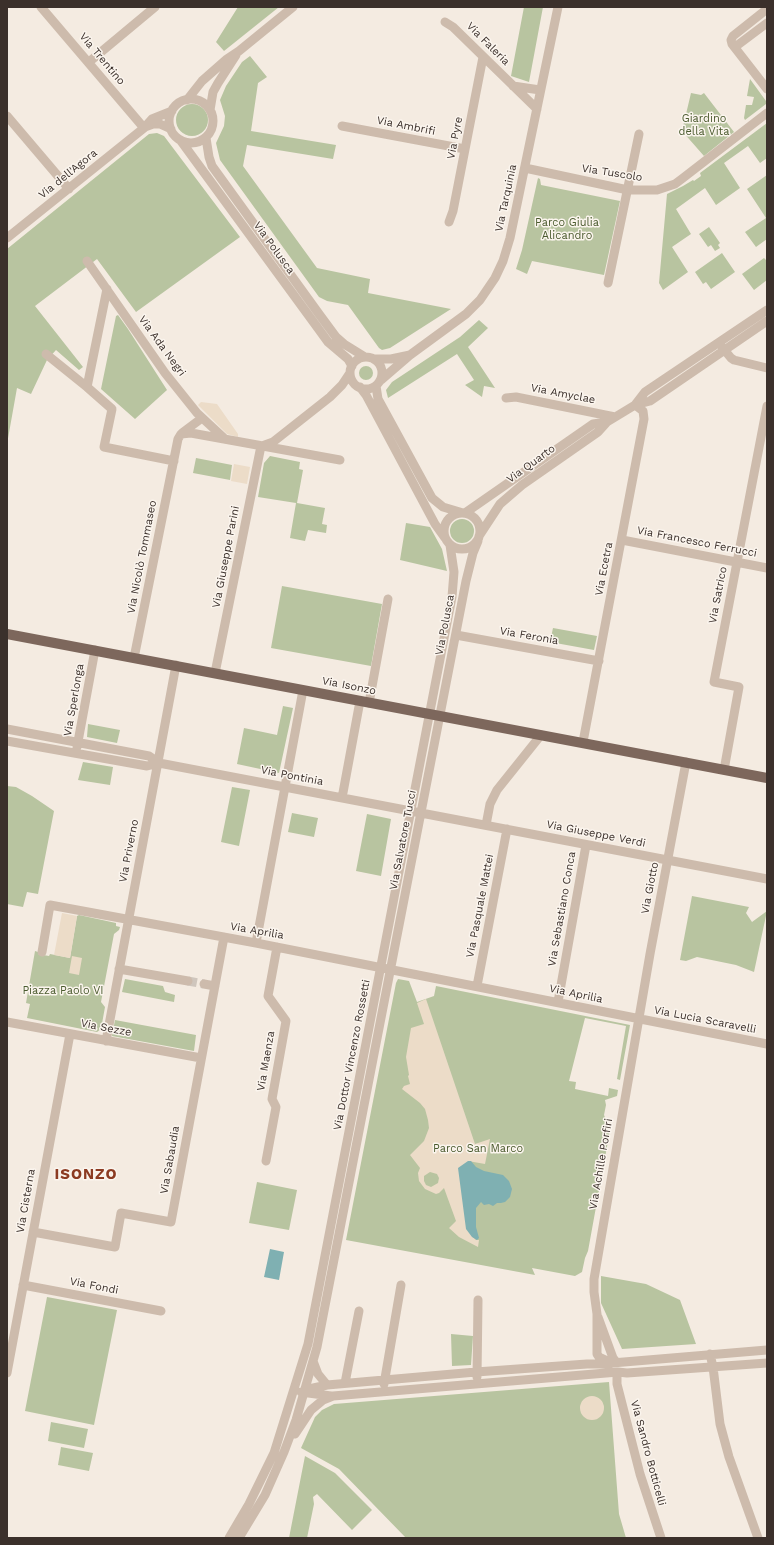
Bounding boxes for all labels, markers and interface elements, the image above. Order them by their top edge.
street label: Via Faleria [464,20,512,68]
street label: Via Trentino [76,30,128,88]
park label: Giardino della Vita [679,112,729,138]
street label: Via Ambrifi [376,114,436,138]
street label: Via Pyre [444,116,466,160]
street label: Via dell'Agora [36,146,100,202]
street label: Via Tuscolo [581,162,643,184]
street label: Via Tarquinia [492,163,520,233]
park label: Parco Giulia Alicandro [535,216,599,242]
street label: Via Polusca [251,219,297,277]
street label: Via Ada Negri [136,313,188,379]
street label: Via Amyclae [530,381,596,407]
street label: Via Quarto [504,442,558,486]
street label: Via Nicolò Tommaseo [125,499,159,615]
street label: Via Giuseppe Parini [210,505,242,609]
street label: Via Francesco Ferrucci [636,524,758,560]
street label: Via Ecetra [592,541,616,597]
street label: Via Satrico [706,565,730,625]
street label: Via Polusca [433,594,457,656]
street label: Via Feronia [499,624,559,648]
street label: Via Sperlonga [61,663,87,737]
street label: Via Isonzo [321,674,377,698]
street label: Via Pontinia [260,763,324,789]
street label: Via Salvatore Tucci [387,789,419,891]
street label: Via Priverno [116,818,142,884]
street label: Via Giuseppe Verdi [545,818,647,850]
street label: Via Sebastiano Conca [545,850,579,968]
street label: Via Pasquale Mattei [463,853,497,959]
street label: Via Giotto [639,861,661,915]
street label: Via Aprilia [229,920,285,942]
street label: Via Dottor Vincenzo Rossetti [331,979,373,1131]
street label: Via Aprilia [548,982,604,1006]
park label: Piazza Paolo VI [22,984,104,998]
street label: Via Lucia Scaravelli [653,1004,757,1036]
street label: Via Sezze [79,1017,133,1039]
street label: Via Maenza [254,1030,278,1092]
street label: Via Achille Porfiri [586,1117,616,1211]
street label: Via Sabaudia [157,1125,183,1195]
park label: Parco San Marco [433,1142,523,1156]
district label: ISONZO [54,1166,118,1184]
street label: Via Cisterna [14,1168,38,1234]
street label: Via Fondi [69,1275,119,1297]
street label: Via Sandro Botticelli [628,1399,668,1507]

